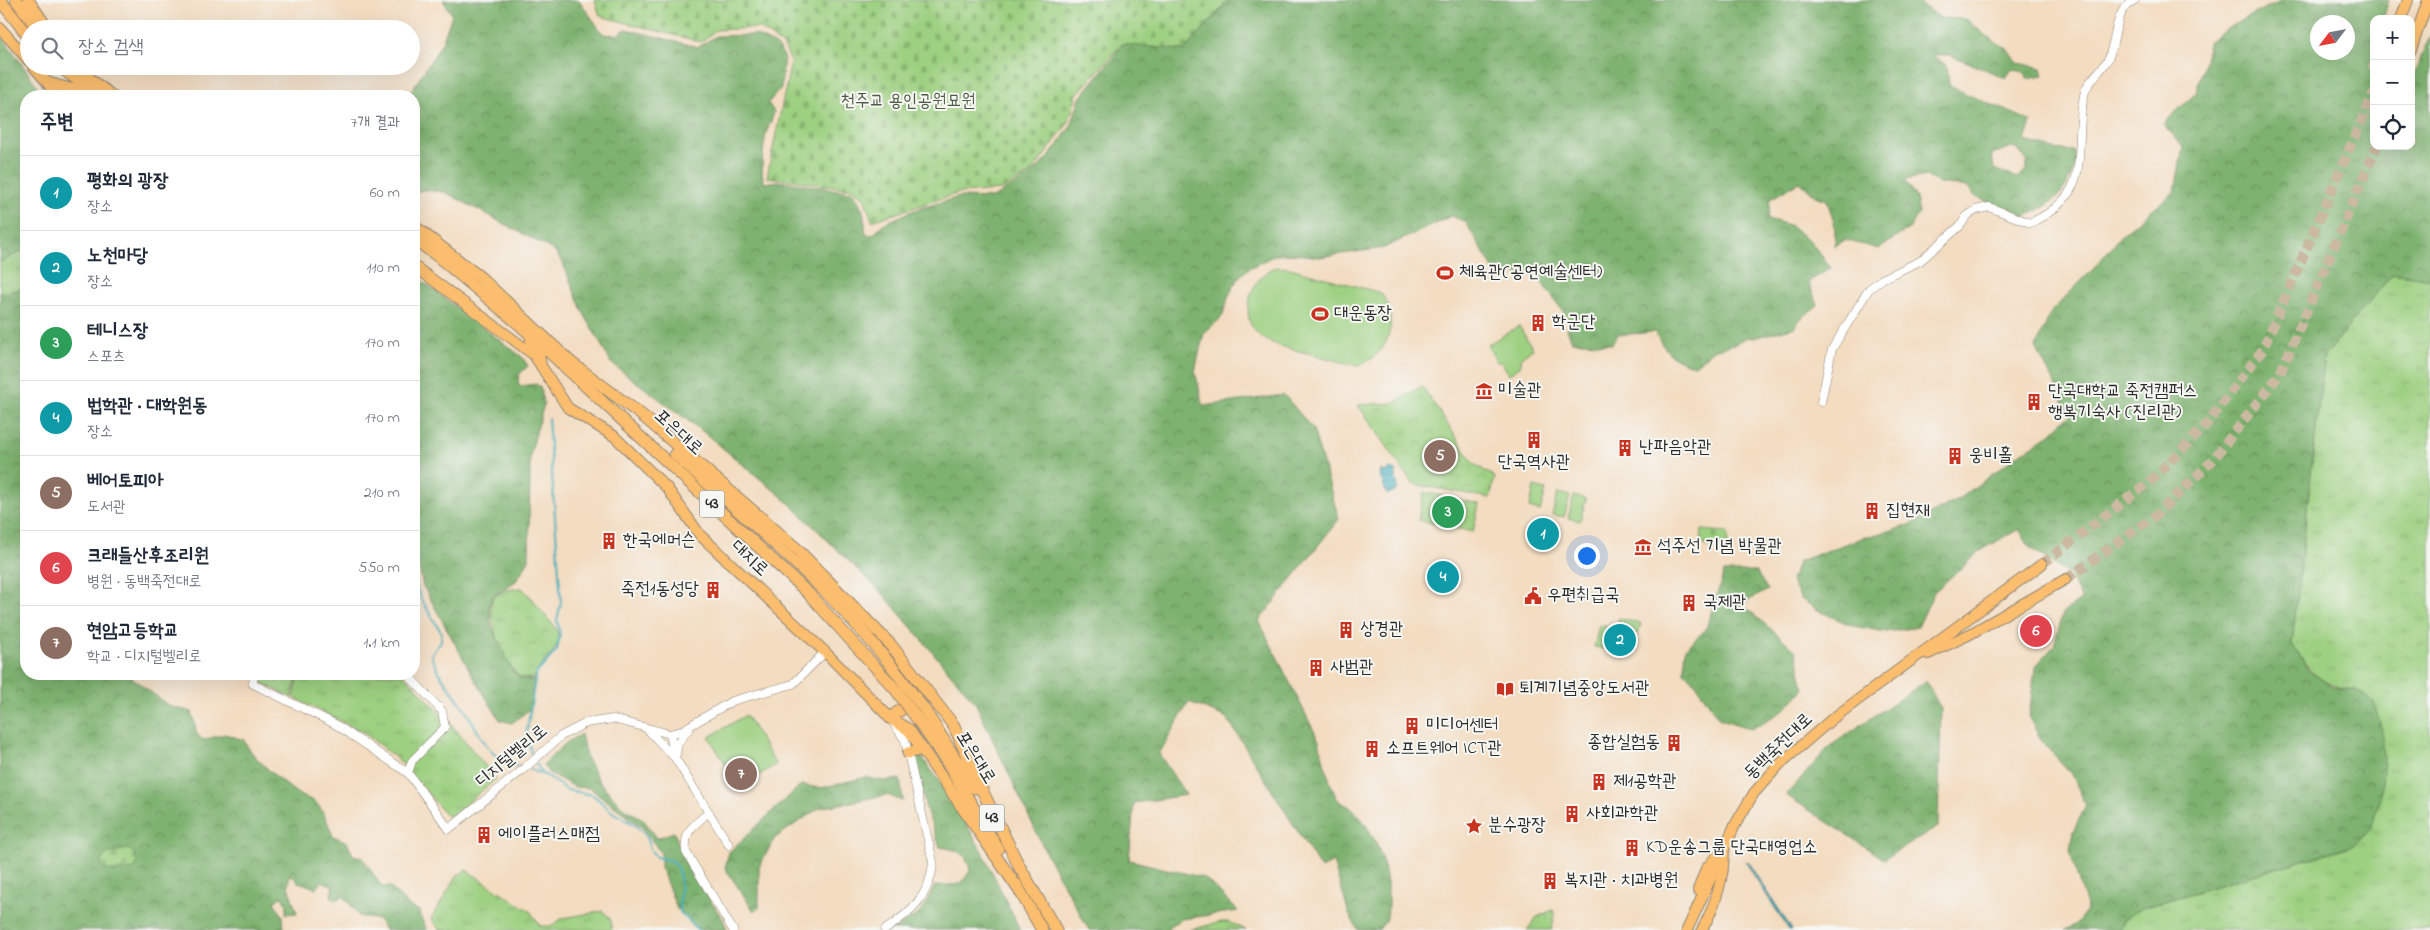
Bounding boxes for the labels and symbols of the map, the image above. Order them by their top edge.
north arrow [2310,15,2355,60]
park label: 천주교 용인공원묘원 [841,89,975,115]
place label: 체육관(공연예술센터) [1459,260,1602,286]
sports icon: 체육관(공연예술센터) [1435,263,1455,283]
place label: 대운동장 [1334,301,1392,327]
sports icon: 대운동장 [1310,304,1330,324]
place label: 학군단 [1552,310,1596,336]
building icon: 학군단 [1528,313,1548,333]
place label: 미술관 [1498,378,1541,404]
place label: 단국대학교 죽전캠퍼스 행복기숙사 (진리관) [2048,379,2197,426]
museum icon: 미술관 [1474,381,1494,401]
building icon: 단국대학교 죽전캠퍼스 행복기숙사 (진리관) [2024,392,2044,412]
street label: 포은대로 [648,404,708,462]
building icon: 단국역사관 [1524,430,1544,450]
place label: 난파음악관 [1639,435,1711,461]
pin: 5 [1424,437,1456,475]
building icon: 난파음악관 [1615,438,1635,458]
place label: 웅비홀 [1969,443,2012,469]
building icon: 웅비홀 [1945,446,1965,466]
place label: 단국역사관 [1498,450,1570,476]
road number: 43 [700,490,724,518]
pin: 3 [1432,493,1464,531]
place label: 집현재 [1886,498,1930,524]
building icon: 집현재 [1862,501,1882,521]
pin: 1 [1527,515,1559,553]
place label: 한국에머슨 [623,528,695,554]
building icon: 한국에머슨 [599,531,619,551]
place label: 석주선 기념 박물관 [1657,534,1782,560]
street label: 대지로 [724,535,774,583]
museum icon: 석주선 기념 박물관 [1633,537,1653,557]
your location [1574,543,1600,569]
pin: 4 [1427,558,1459,596]
place label: 죽전1동성당 [621,577,700,603]
building icon: 죽전1동성당 [703,580,723,600]
place label: 우편취급국 [1547,583,1619,609]
public building icon: 우편취급국 [1523,586,1543,606]
place label: 국제관 [1703,590,1746,616]
building icon: 국제관 [1679,593,1699,613]
pin: 6 [2020,612,2052,650]
place label: 상경관 [1360,617,1403,643]
building icon: 상경관 [1336,620,1356,640]
pin: 2 [1604,621,1636,659]
place label: 사범관 [1330,655,1373,681]
building icon: 사범관 [1306,658,1326,678]
place label: 퇴계기념중앙도서관 [1519,676,1649,702]
library icon: 퇴계기념중앙도서관 [1495,679,1515,699]
street label: 동백죽전대로 [1739,707,1819,787]
place label: 미디어센터 [1426,713,1498,739]
building icon: 미디어센터 [1402,716,1422,736]
street label: 디지털벨리로 [470,719,554,795]
street label: 포은대로 [949,727,1001,789]
place label: 종합실험동 [1588,730,1660,756]
building icon: 종합실험동 [1664,733,1684,753]
place label: 소프트웨어 ICT관 [1386,736,1502,762]
building icon: 소프트웨어 ICT관 [1362,739,1382,759]
pin: 7 [725,755,757,793]
place label: 제1공학관 [1613,769,1677,795]
building icon: 제1공학관 [1589,772,1609,792]
place label: 사회과학관 [1586,801,1658,827]
road number: 43 [980,804,1004,831]
building icon: 사회과학관 [1562,804,1582,824]
place label: 분수광장 [1488,813,1546,839]
place icon: 분수광장 [1464,816,1484,836]
place label: 에이플러스매점 [498,822,600,848]
building icon: 에이플러스매점 [474,825,494,845]
place label: KD운송그룹 단국대영업소 [1646,835,1817,861]
building icon: KD운송그룹 단국대영업소 [1622,838,1642,858]
place label: 복지관 · 치과병원 [1564,868,1678,894]
building icon: 복지관 · 치과병원 [1540,871,1560,891]

